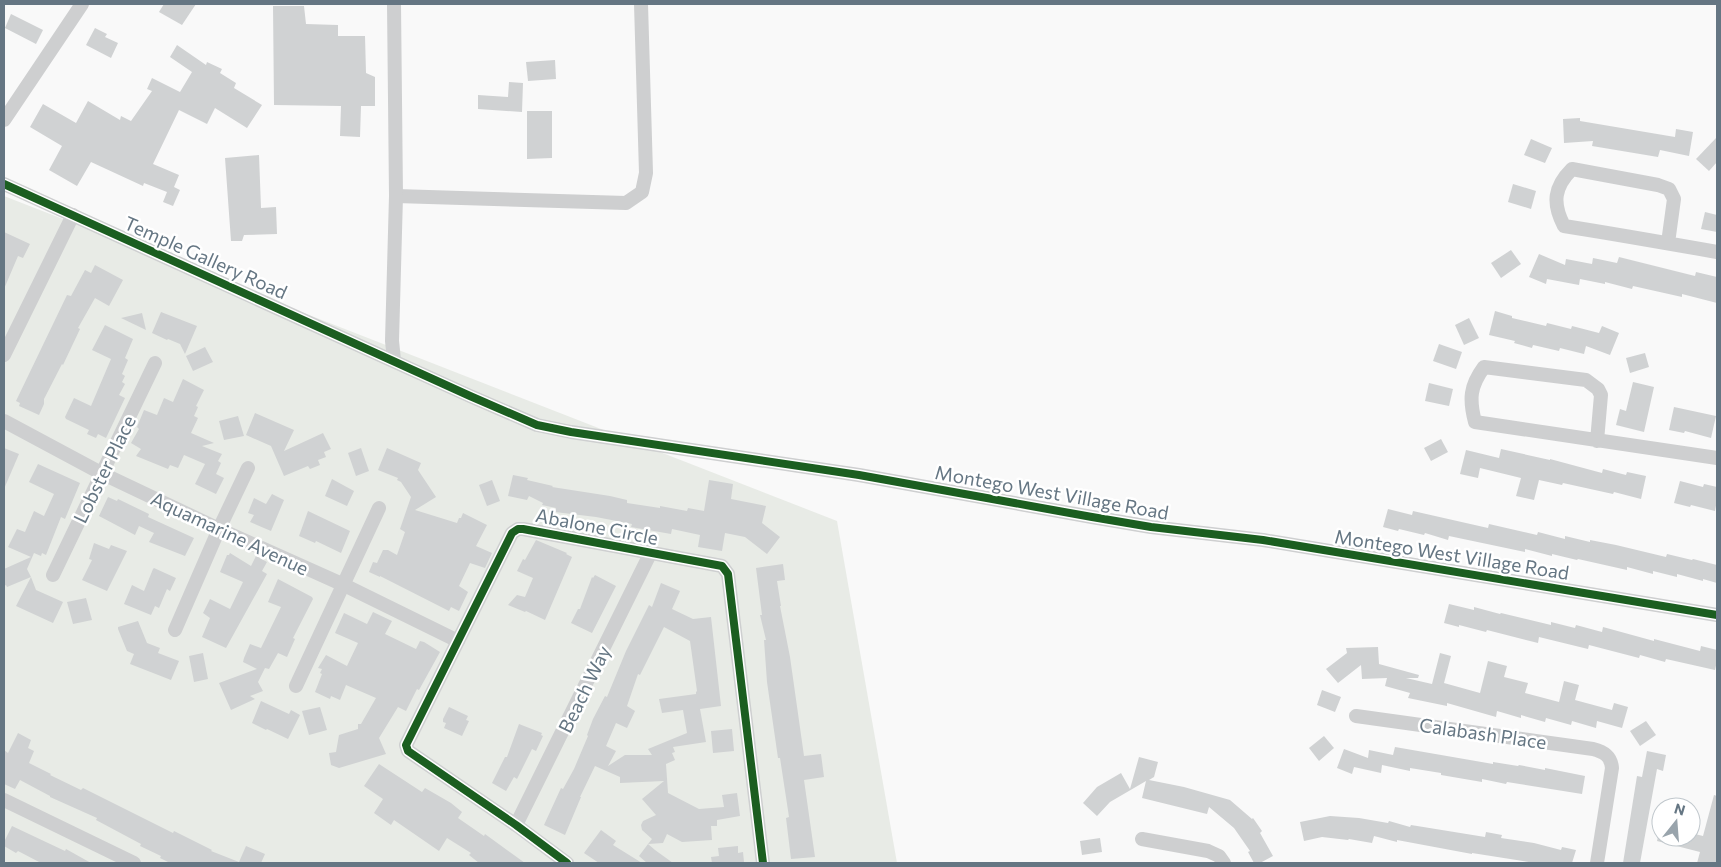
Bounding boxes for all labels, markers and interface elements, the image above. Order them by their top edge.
street label: Temple Gallery Road [121,211,291,303]
street label: Lobster Place [68,411,140,527]
street label: Montego West Village Road [933,460,1171,524]
street label: Aquamarine Avenue [148,486,312,580]
street label: Abalone Circle [534,503,660,549]
street label: Montego West Village Road [1333,524,1571,584]
street label: Beach Way [553,642,615,736]
street label: Calabash Place [1418,713,1548,753]
north arrow [1651,797,1701,847]
text: N [1672,799,1687,819]

